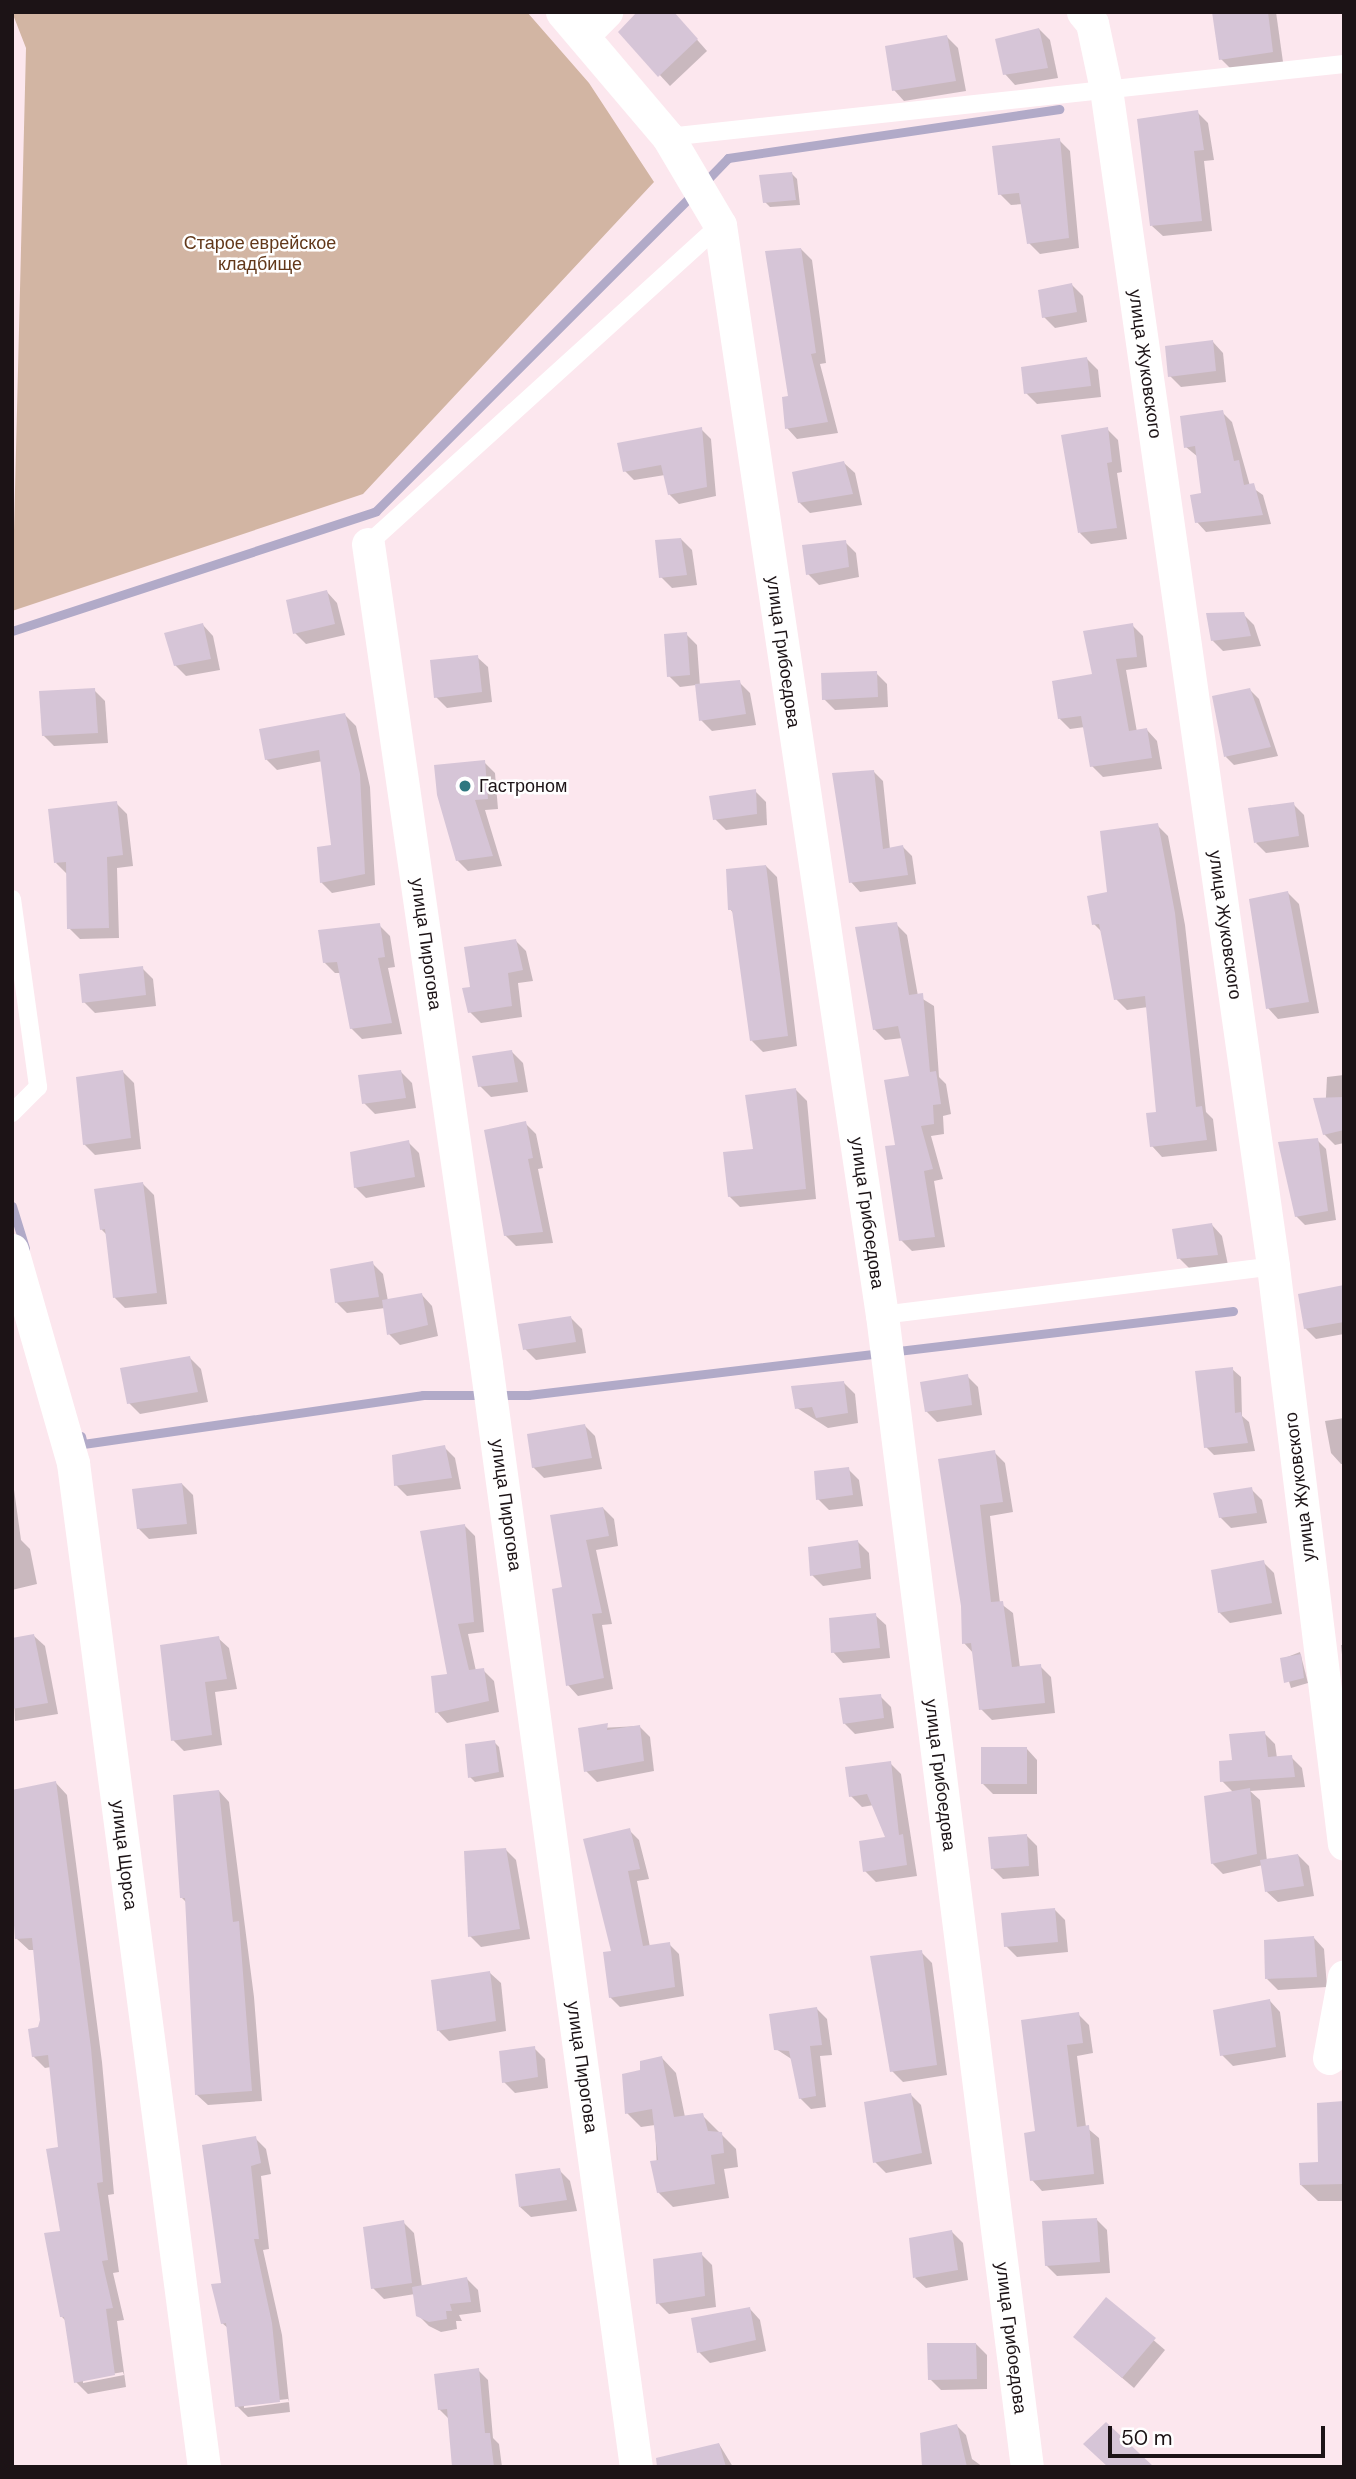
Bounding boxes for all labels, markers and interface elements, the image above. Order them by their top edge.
park label: Старое еврейское кладбище [184,233,336,276]
street label: улица Жуковского [1124,288,1166,440]
street label: улица Грибоедова [762,575,804,729]
place label: Гастроном [479,775,567,797]
marker: Гастроном [457,778,473,794]
street label: улица Жуковского [1204,849,1246,1001]
street label: улица Пирогова [406,877,446,1011]
street label: улица Грибоедова [846,1136,888,1290]
street label: улица Жуковского [1280,1411,1320,1563]
street label: улица Пирогова [486,1438,526,1572]
street label: улица Грибоедова [920,1698,960,1852]
street label: улица Щорса [107,1799,141,1911]
street label: улица Пирогова [562,2000,602,2134]
street label: улица Грибоедова [991,2261,1031,2415]
scale bar [1111,2412,1328,2456]
text: 50 m [1121,2424,1172,2452]

